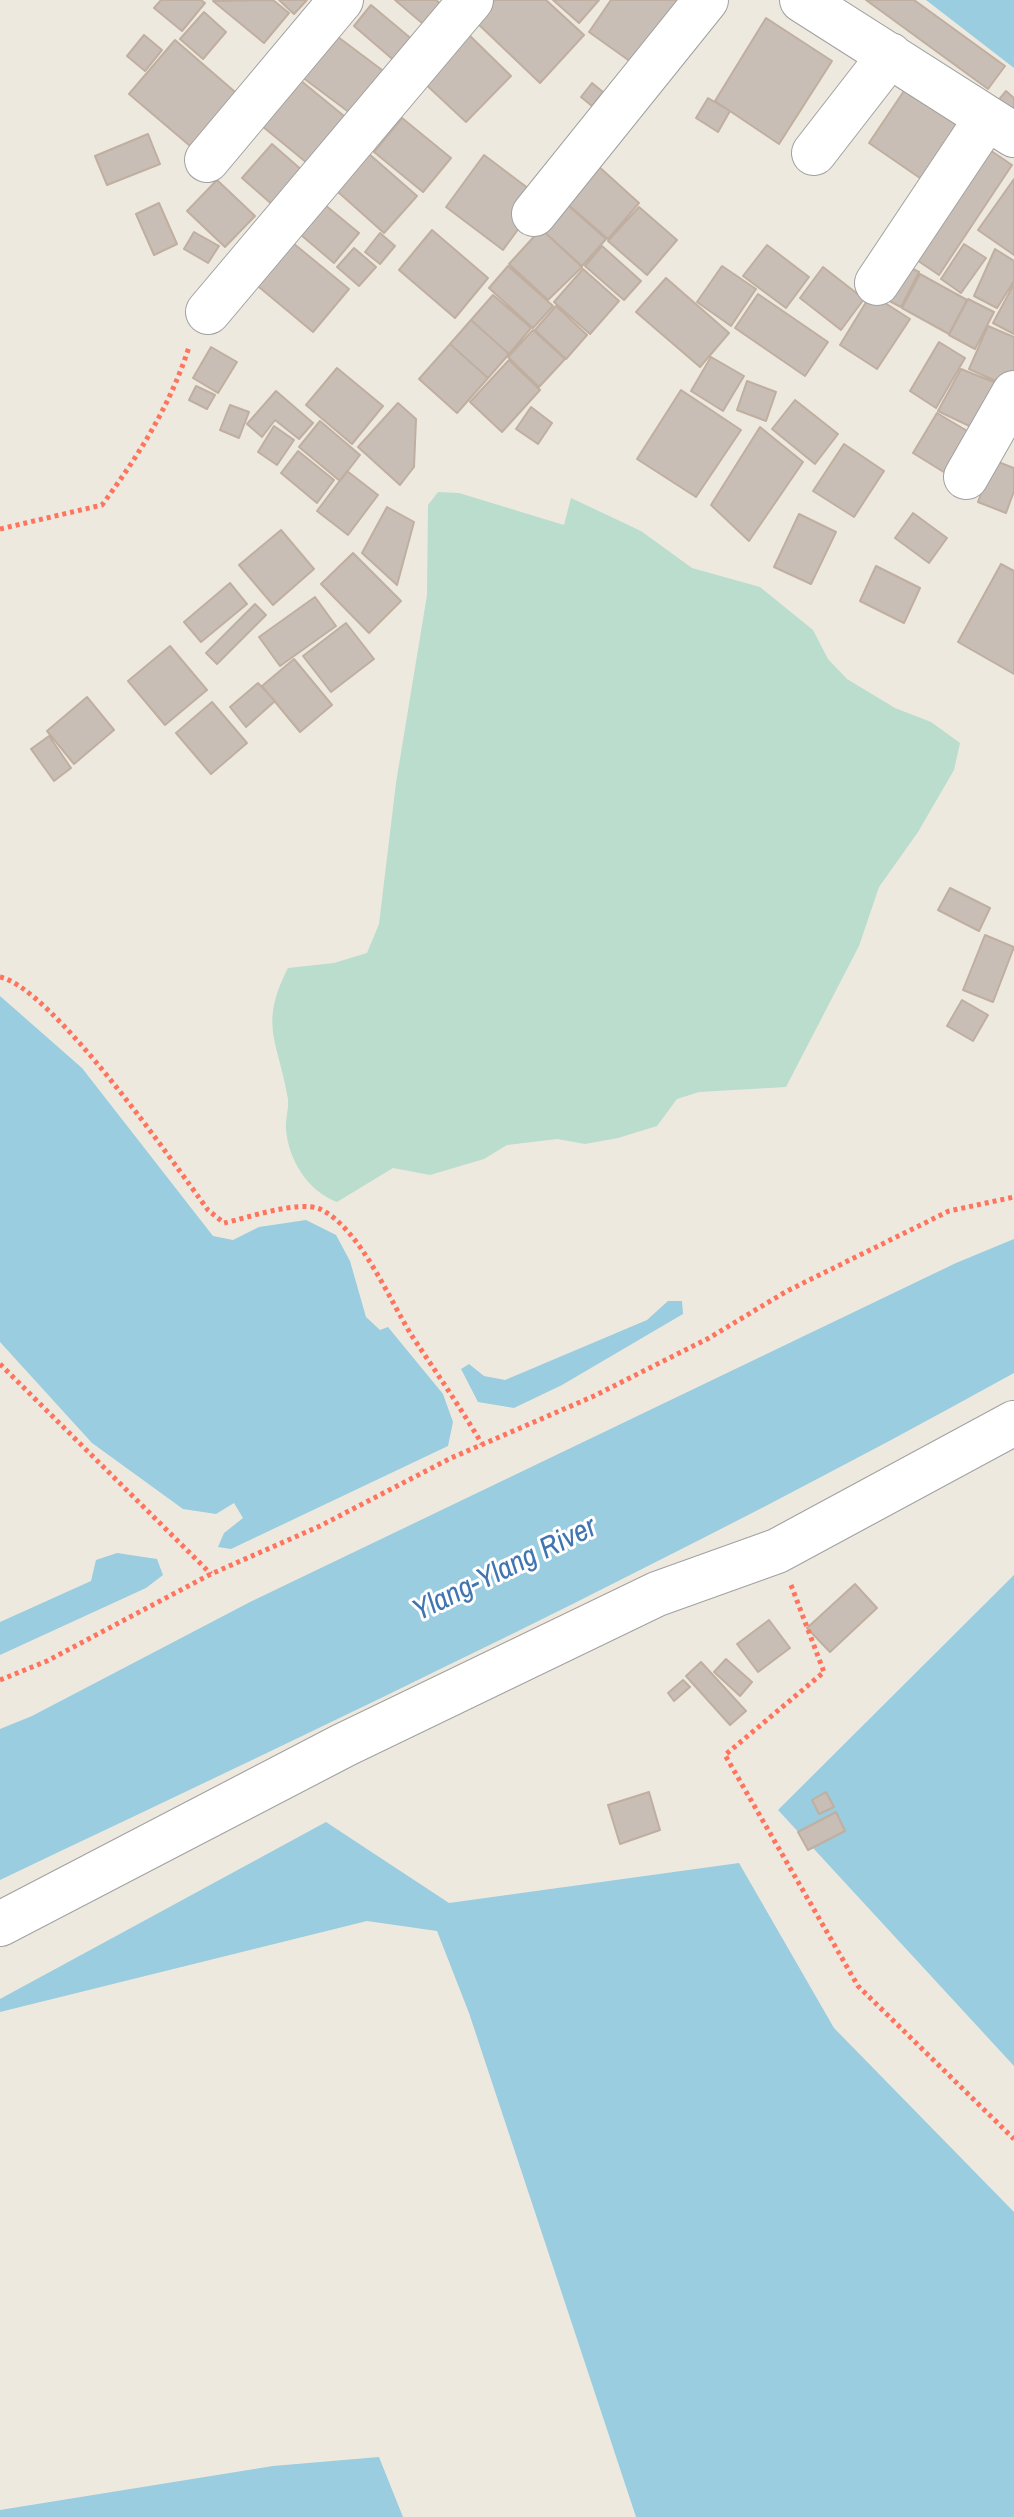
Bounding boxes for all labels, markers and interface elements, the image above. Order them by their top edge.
water label: Ylang-Ylang River [407,1510,603,1630]

